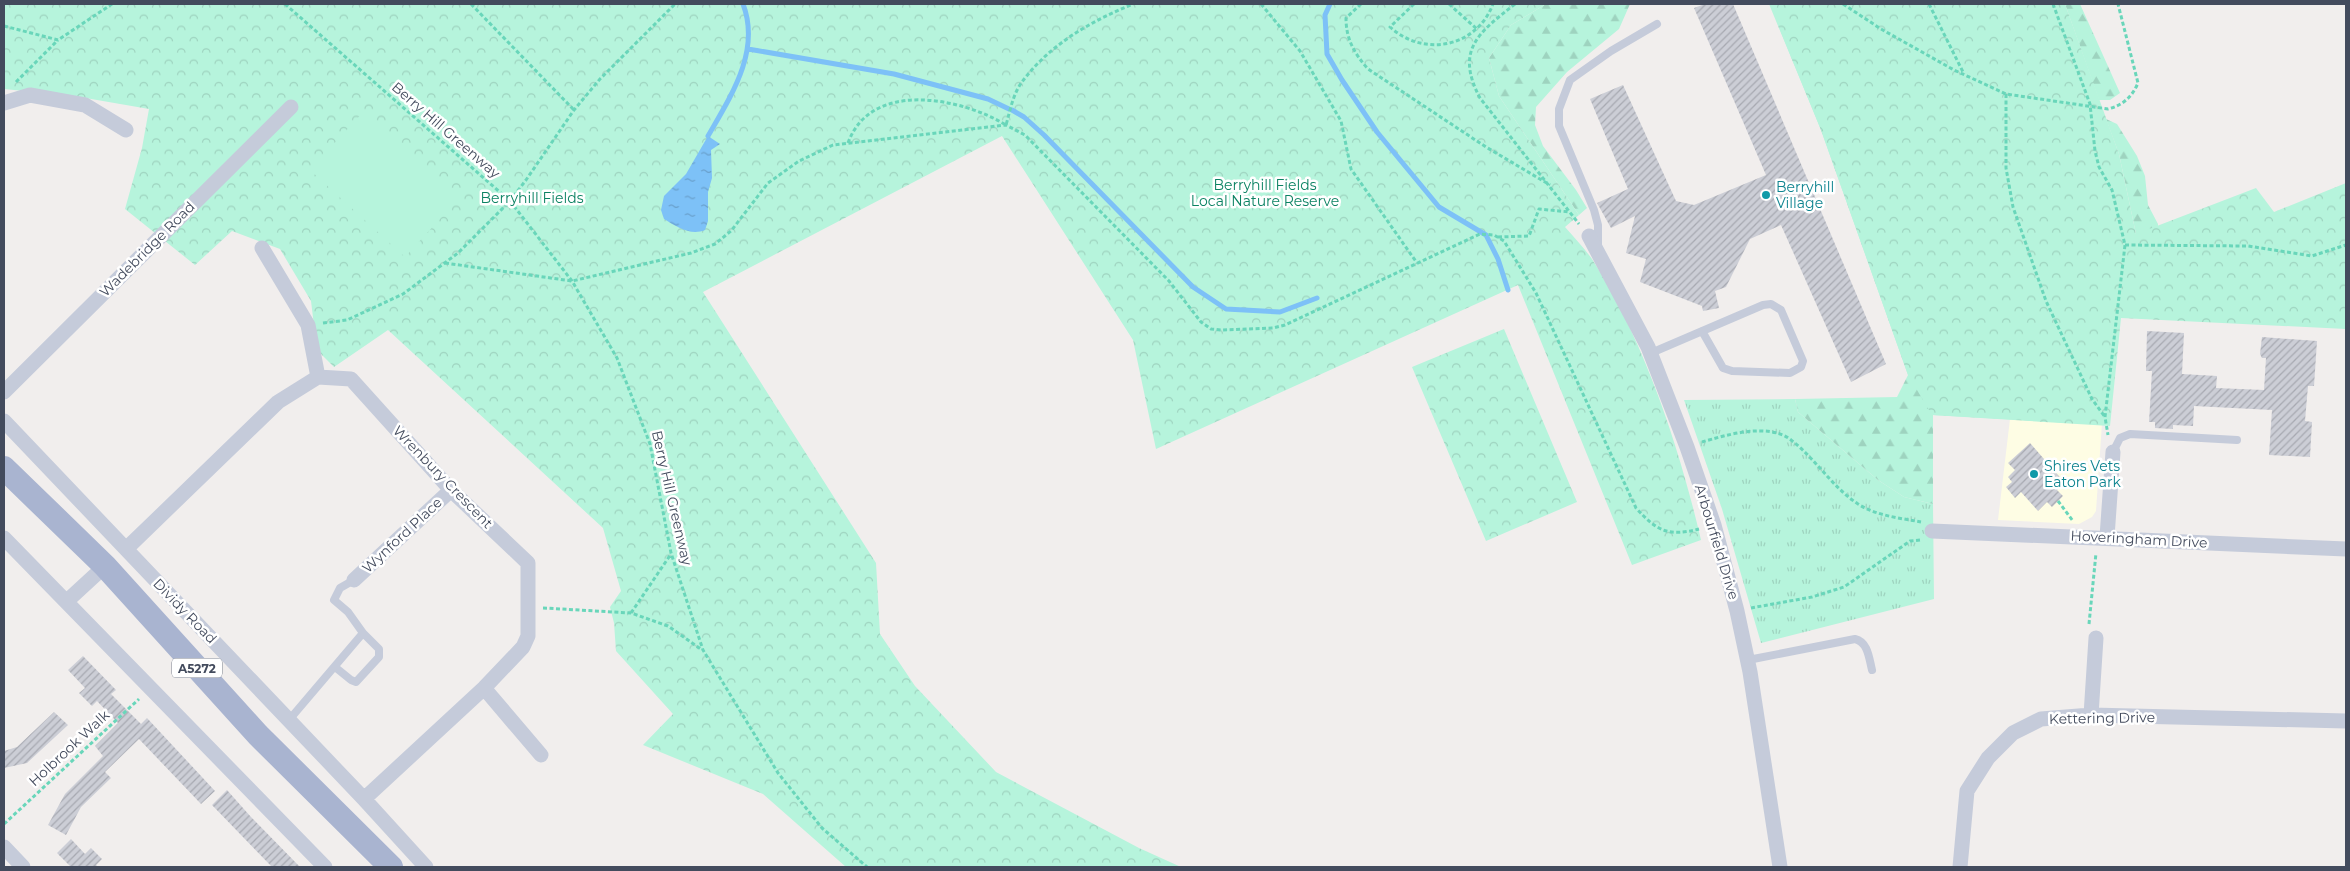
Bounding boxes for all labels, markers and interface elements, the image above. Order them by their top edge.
street label: Berry Hill Greenway [388,78,504,182]
park label: Berryhill Fields Local Nature Reserve [1191,176,1339,210]
place label: Berryhill Village [1776,178,1834,212]
park label: Berryhill Fields [480,189,584,207]
marker: Berryhill Village [1760,189,1772,201]
street label: Wadebridge Road [96,198,198,300]
street label: Wrenbury Crescent [389,422,497,532]
street label: Berry Hill Greenway [648,429,696,568]
place label: Shires Vets Eaton Park [2044,457,2121,491]
marker: Shires Vets Eaton Park [2028,468,2040,480]
street label: Arbourfield Drive [1691,482,1743,602]
street label: Wynford Place [358,493,446,577]
street label: Hoveringham Drive [2070,526,2208,552]
street label: Dividy Road [149,575,221,647]
road number: A5272 [172,658,222,678]
street label: Holbrook Walk [25,706,113,790]
street label: Kettering Drive [2049,708,2155,728]

